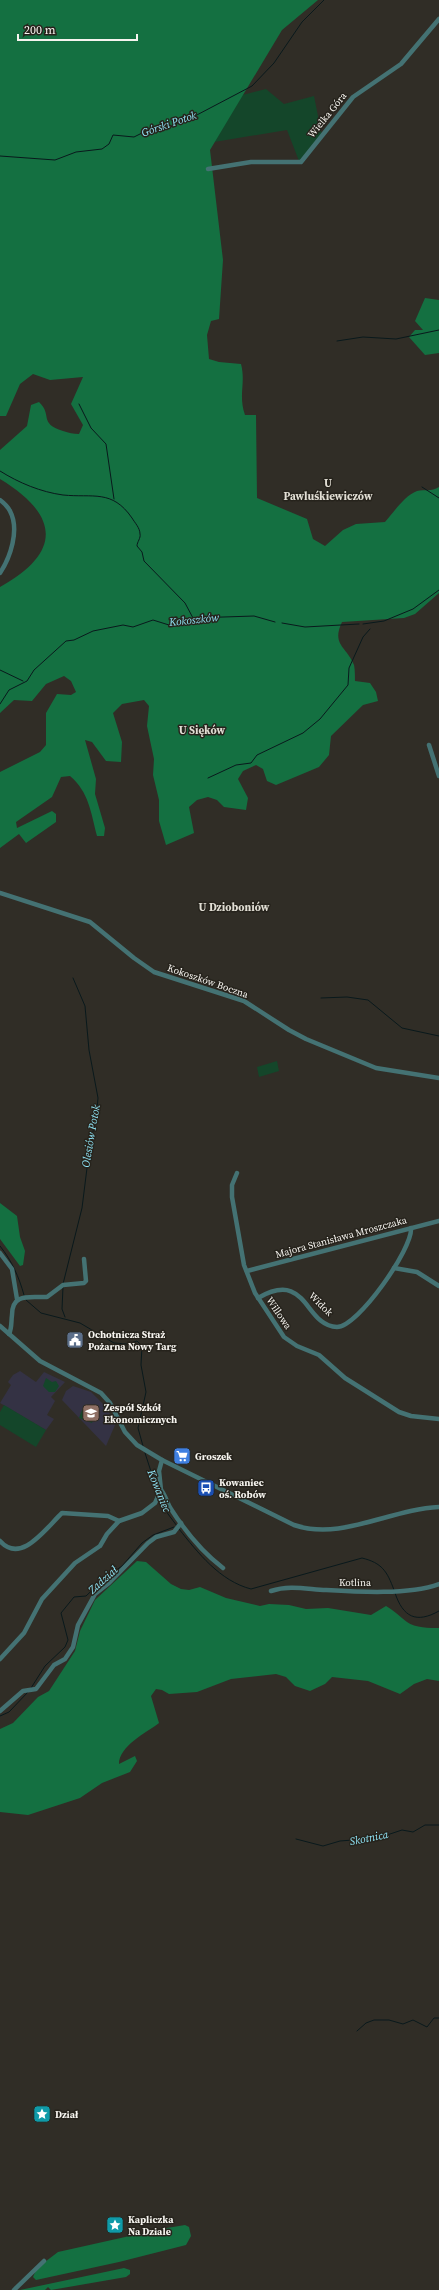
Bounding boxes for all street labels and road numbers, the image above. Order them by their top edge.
street label: Wielka Góra [305,89,350,140]
street label: Kokoszków Boczna [166,961,251,1001]
street label: Majora Stanisława Mroszczaka [274,1213,409,1261]
street label: Widok [306,1289,336,1319]
street label: Willowa [263,1294,295,1332]
street label: Kotlina [339,1576,372,1589]

